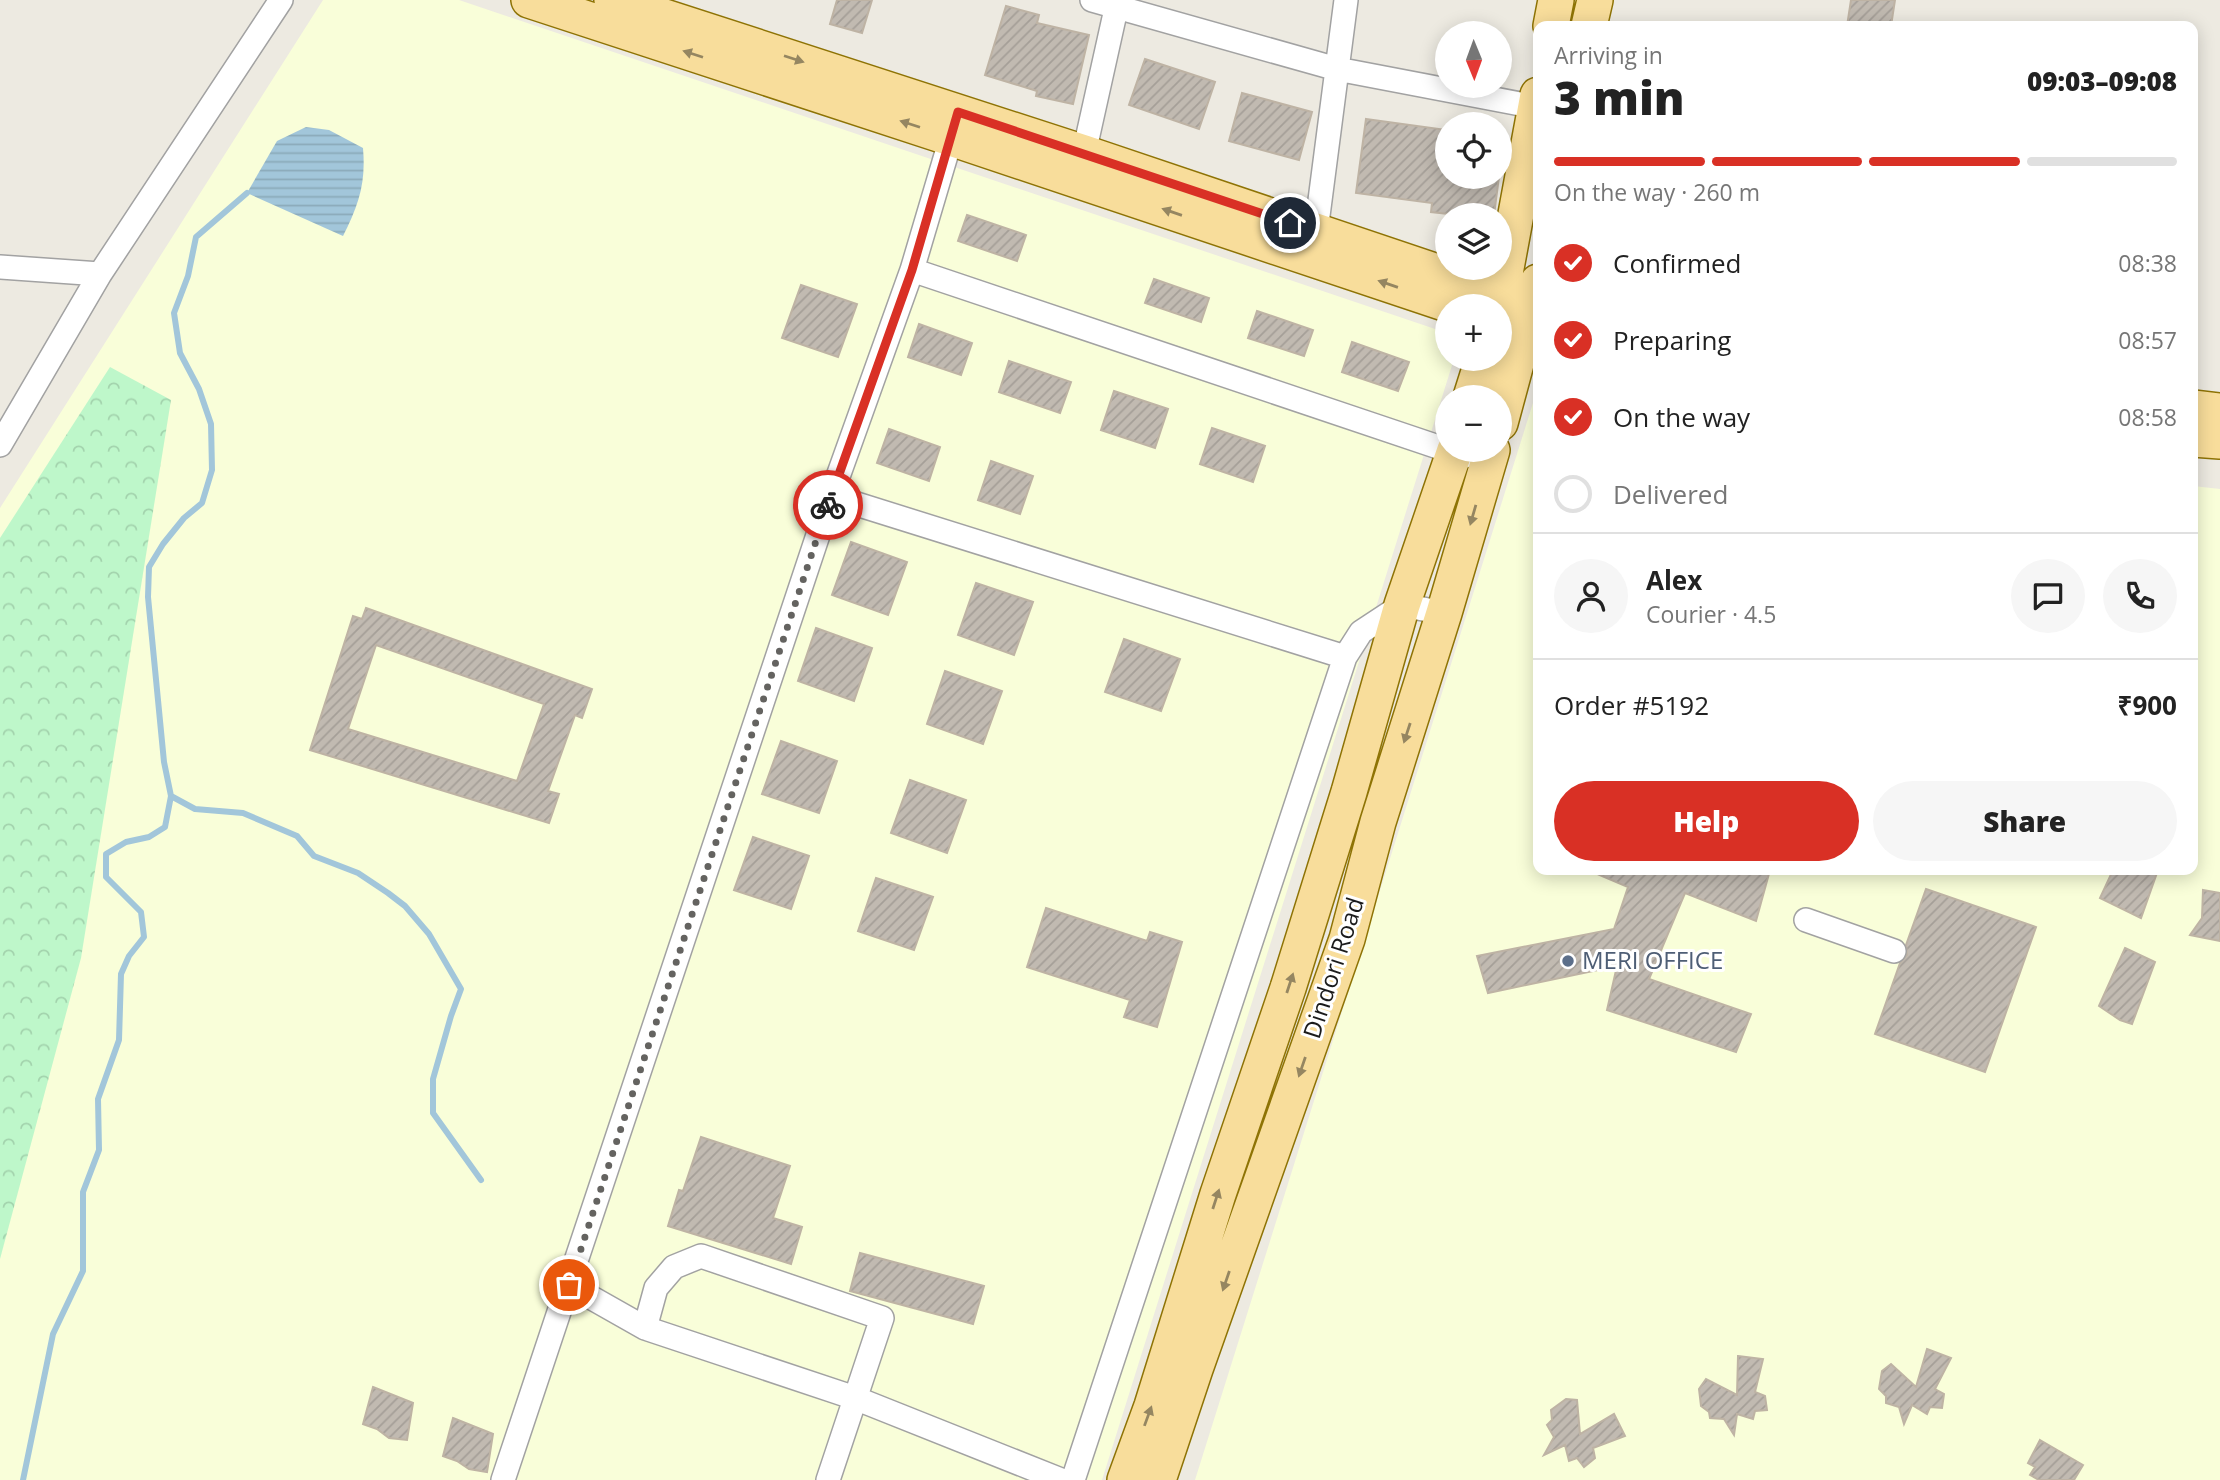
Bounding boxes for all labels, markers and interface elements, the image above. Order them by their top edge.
north arrow [1435,21,1512,98]
map controls [1435,21,1512,462]
text: Arriving in [1554,39,1663,71]
one-way arrow [683,49,704,59]
one-way arrow [784,54,805,64]
text: 09:03–09:08 [2027,63,2177,99]
text: 3 min [1554,66,1685,128]
button: locate [1435,112,1512,189]
one-way arrow [899,119,920,129]
text: On the way · 260 m [1554,176,1760,208]
pin [1260,193,1320,253]
button: layers [1435,203,1512,280]
icon: home [1271,204,1309,242]
one-way arrow [1162,206,1183,217]
icon: check [1554,244,1592,282]
text: Confirmed [1613,245,1741,281]
text: 08:38 [2118,247,2177,279]
one-way arrow [1377,279,1398,289]
button: + [1435,294,1512,371]
icon: check [1554,321,1592,359]
text: Preparing [1613,322,1731,358]
text: 08:57 [2118,324,2177,356]
button: − [1435,385,1512,462]
icon: check [1554,398,1592,436]
text: On the way [1613,399,1750,435]
text: 08:58 [2118,401,2177,433]
courier [793,470,863,540]
text: Delivered [1613,476,1728,512]
icon: bike [809,486,847,524]
one-way arrow [1467,505,1478,527]
button: person [1554,559,1628,633]
button: chat [2011,559,2085,633]
button: phone [2103,559,2177,633]
text: Alex [1646,562,1702,598]
text: Courier · 4.5 [1646,598,1776,630]
text: Order #5192 [1554,687,1709,723]
text: ₹900 [2118,687,2177,723]
one-way arrow [1401,723,1411,744]
button: Help [1554,781,1859,861]
button: Share [1873,781,2177,861]
street label: Dindori Road [1294,893,1371,1042]
place label: MERI OFFICE [1582,943,1723,976]
marker: MERI OFFICE [1560,953,1576,969]
one-way arrow [1285,973,1295,994]
one-way arrow [1296,1056,1307,1077]
one-way arrow [1212,1188,1222,1209]
pin [539,1255,599,1315]
icon: bag [550,1266,588,1304]
one-way arrow [1220,1271,1231,1292]
one-way arrow [1143,1405,1154,1426]

